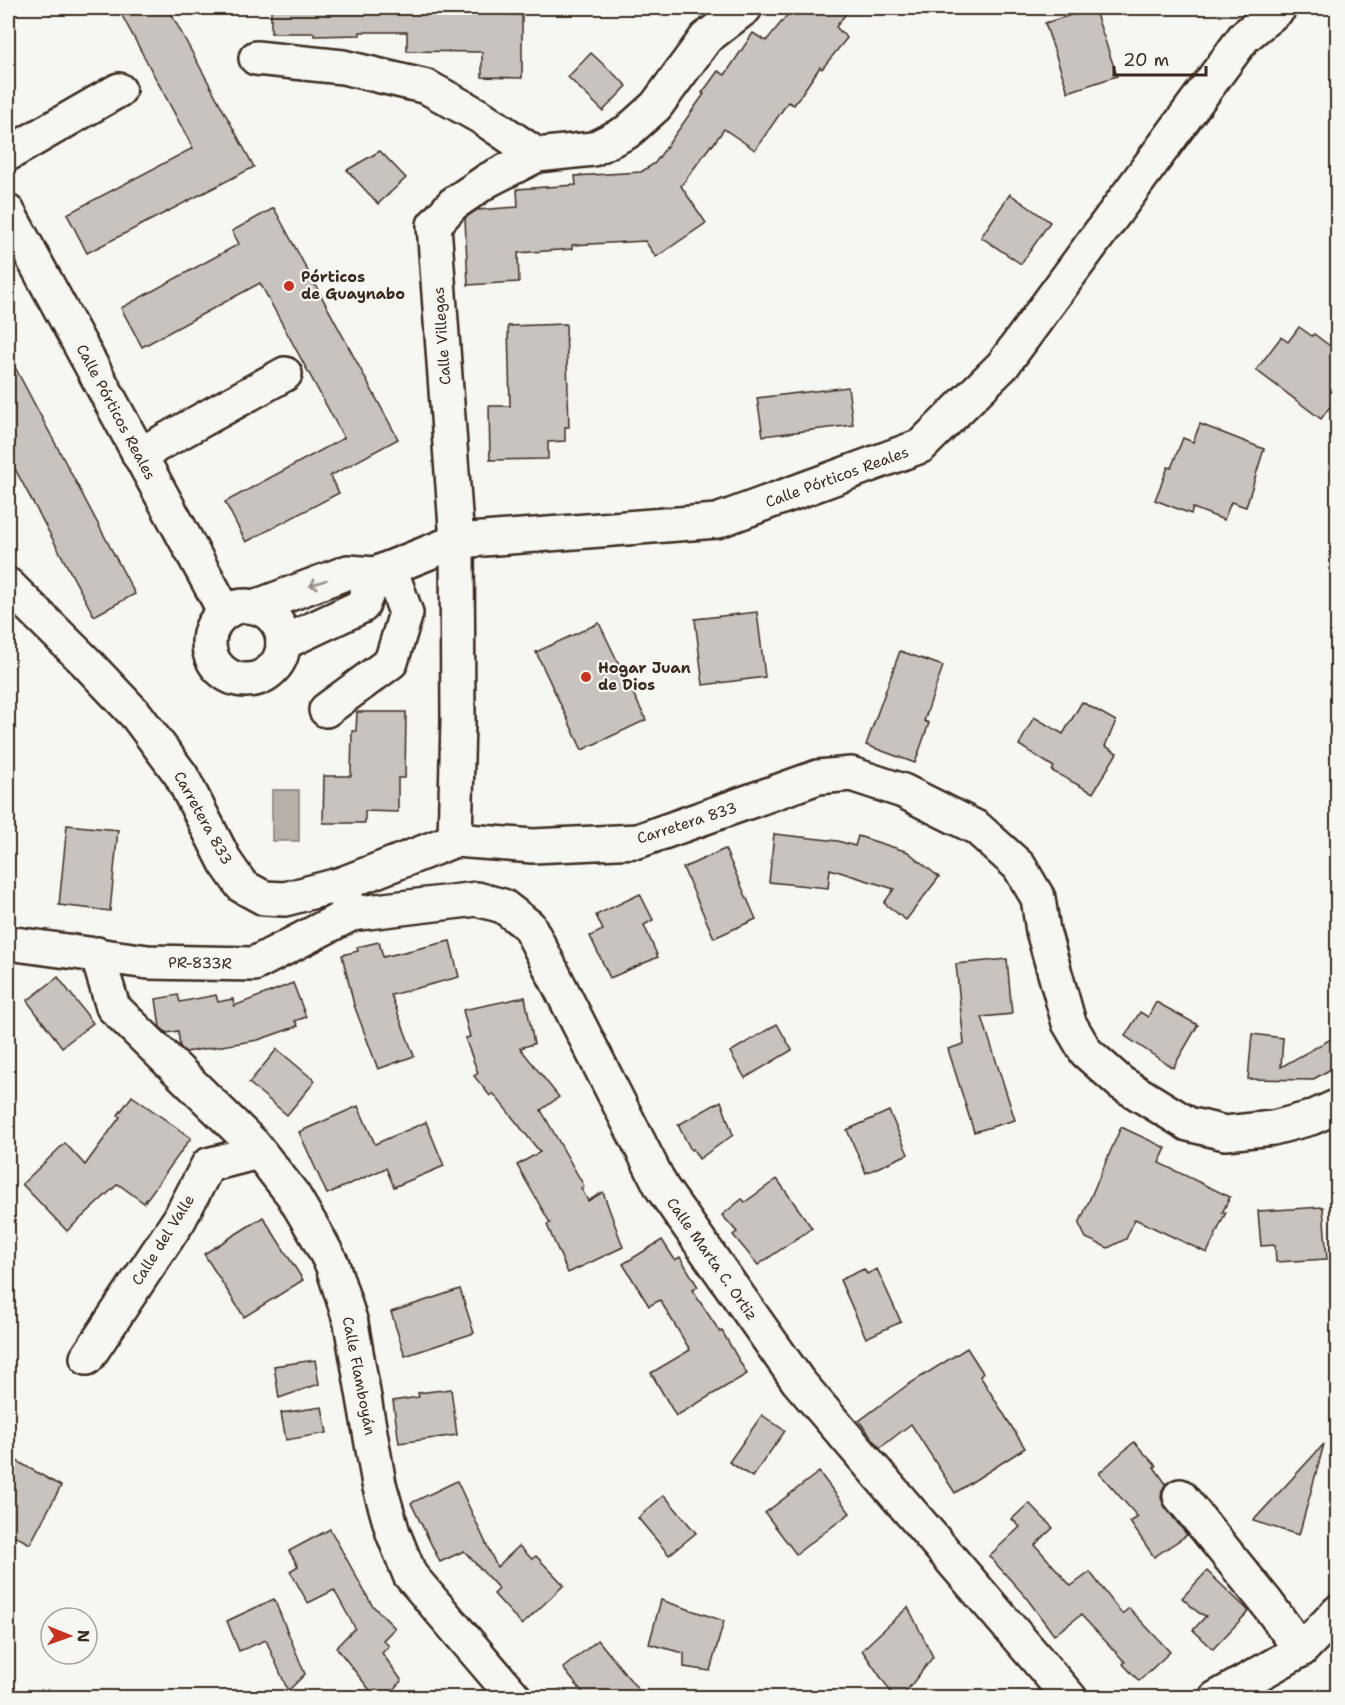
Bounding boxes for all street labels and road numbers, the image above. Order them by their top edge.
street label: Calle Villegas [429,286,455,386]
street label: Calle Pórticos Reales [72,341,160,483]
street label: Calle Pórticos Reales [763,442,911,512]
street label: Carretera 833 [169,768,237,868]
street label: Carretera 833 [634,797,740,849]
street label: PR-833R [168,952,232,974]
street label: Calle del Valle [127,1191,199,1289]
street label: Calle Marta C. Ortiz [662,1194,762,1324]
street label: Calle Flamboyán [338,1315,380,1437]

